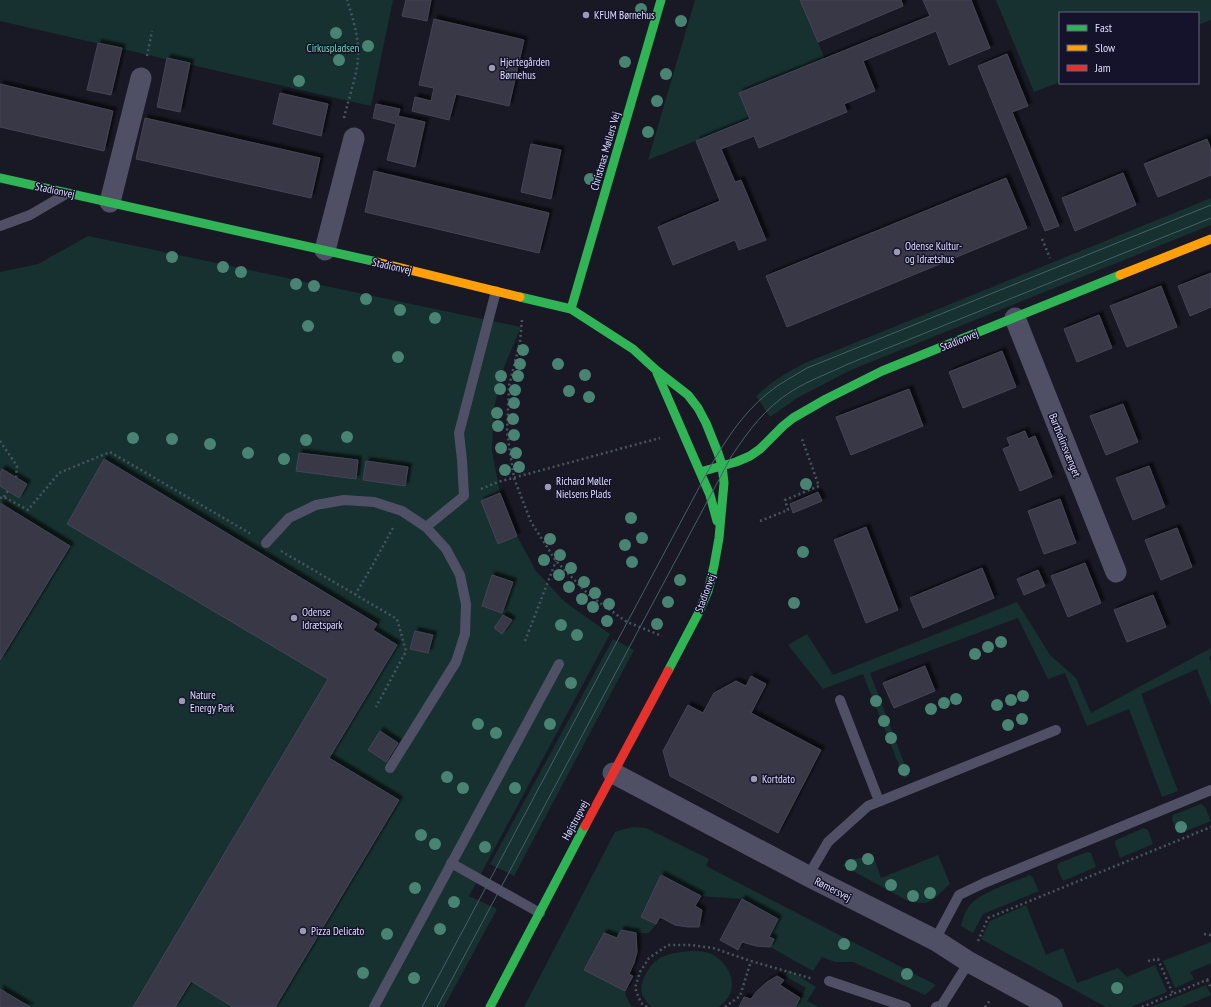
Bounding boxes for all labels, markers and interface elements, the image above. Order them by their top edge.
place label: KFUM Børnehus [594,8,655,22]
marker: KFUM Børnehus [581,10,591,20]
legend [1059,12,1199,84]
text: Fast [1095,20,1113,35]
text: Slow [1095,40,1116,55]
park label: Cirkuspladsen [307,41,360,55]
place label: Hjertegården Børnehus [500,55,550,82]
text: Jam [1094,60,1111,75]
marker: Hjertegården Børnehus [487,63,497,73]
street label: Christmas Møllers Vej [587,110,623,192]
street label: Stadionvej [34,179,76,201]
place label: Odense Kultur- og Idrætshus [905,239,962,266]
marker: Odense Kultur- og Idrætshus [892,247,902,257]
street label: Stadionvej [371,255,413,277]
street label: Stadionvej [938,326,980,354]
street label: Bartholinsvænget [1046,411,1084,479]
place label: Richard Møller Nielsens Plads [556,474,611,501]
marker: Richard Møller Nielsens Plads [543,482,553,492]
street label: Stadionvej [692,572,718,614]
place label: Odense Idrætspark [302,605,343,632]
marker: Odense Idrætspark [289,613,299,623]
place label: Nature Energy Park [190,688,235,715]
marker: Nature Energy Park [177,696,187,706]
place label: Kortdato [762,772,795,786]
marker: Kortdato [749,774,759,784]
street label: Højstrupvej [559,798,591,842]
street label: Rømersvej [812,874,854,904]
place label: Pizza Delicato [311,924,365,938]
marker: Pizza Delicato [298,926,308,936]

